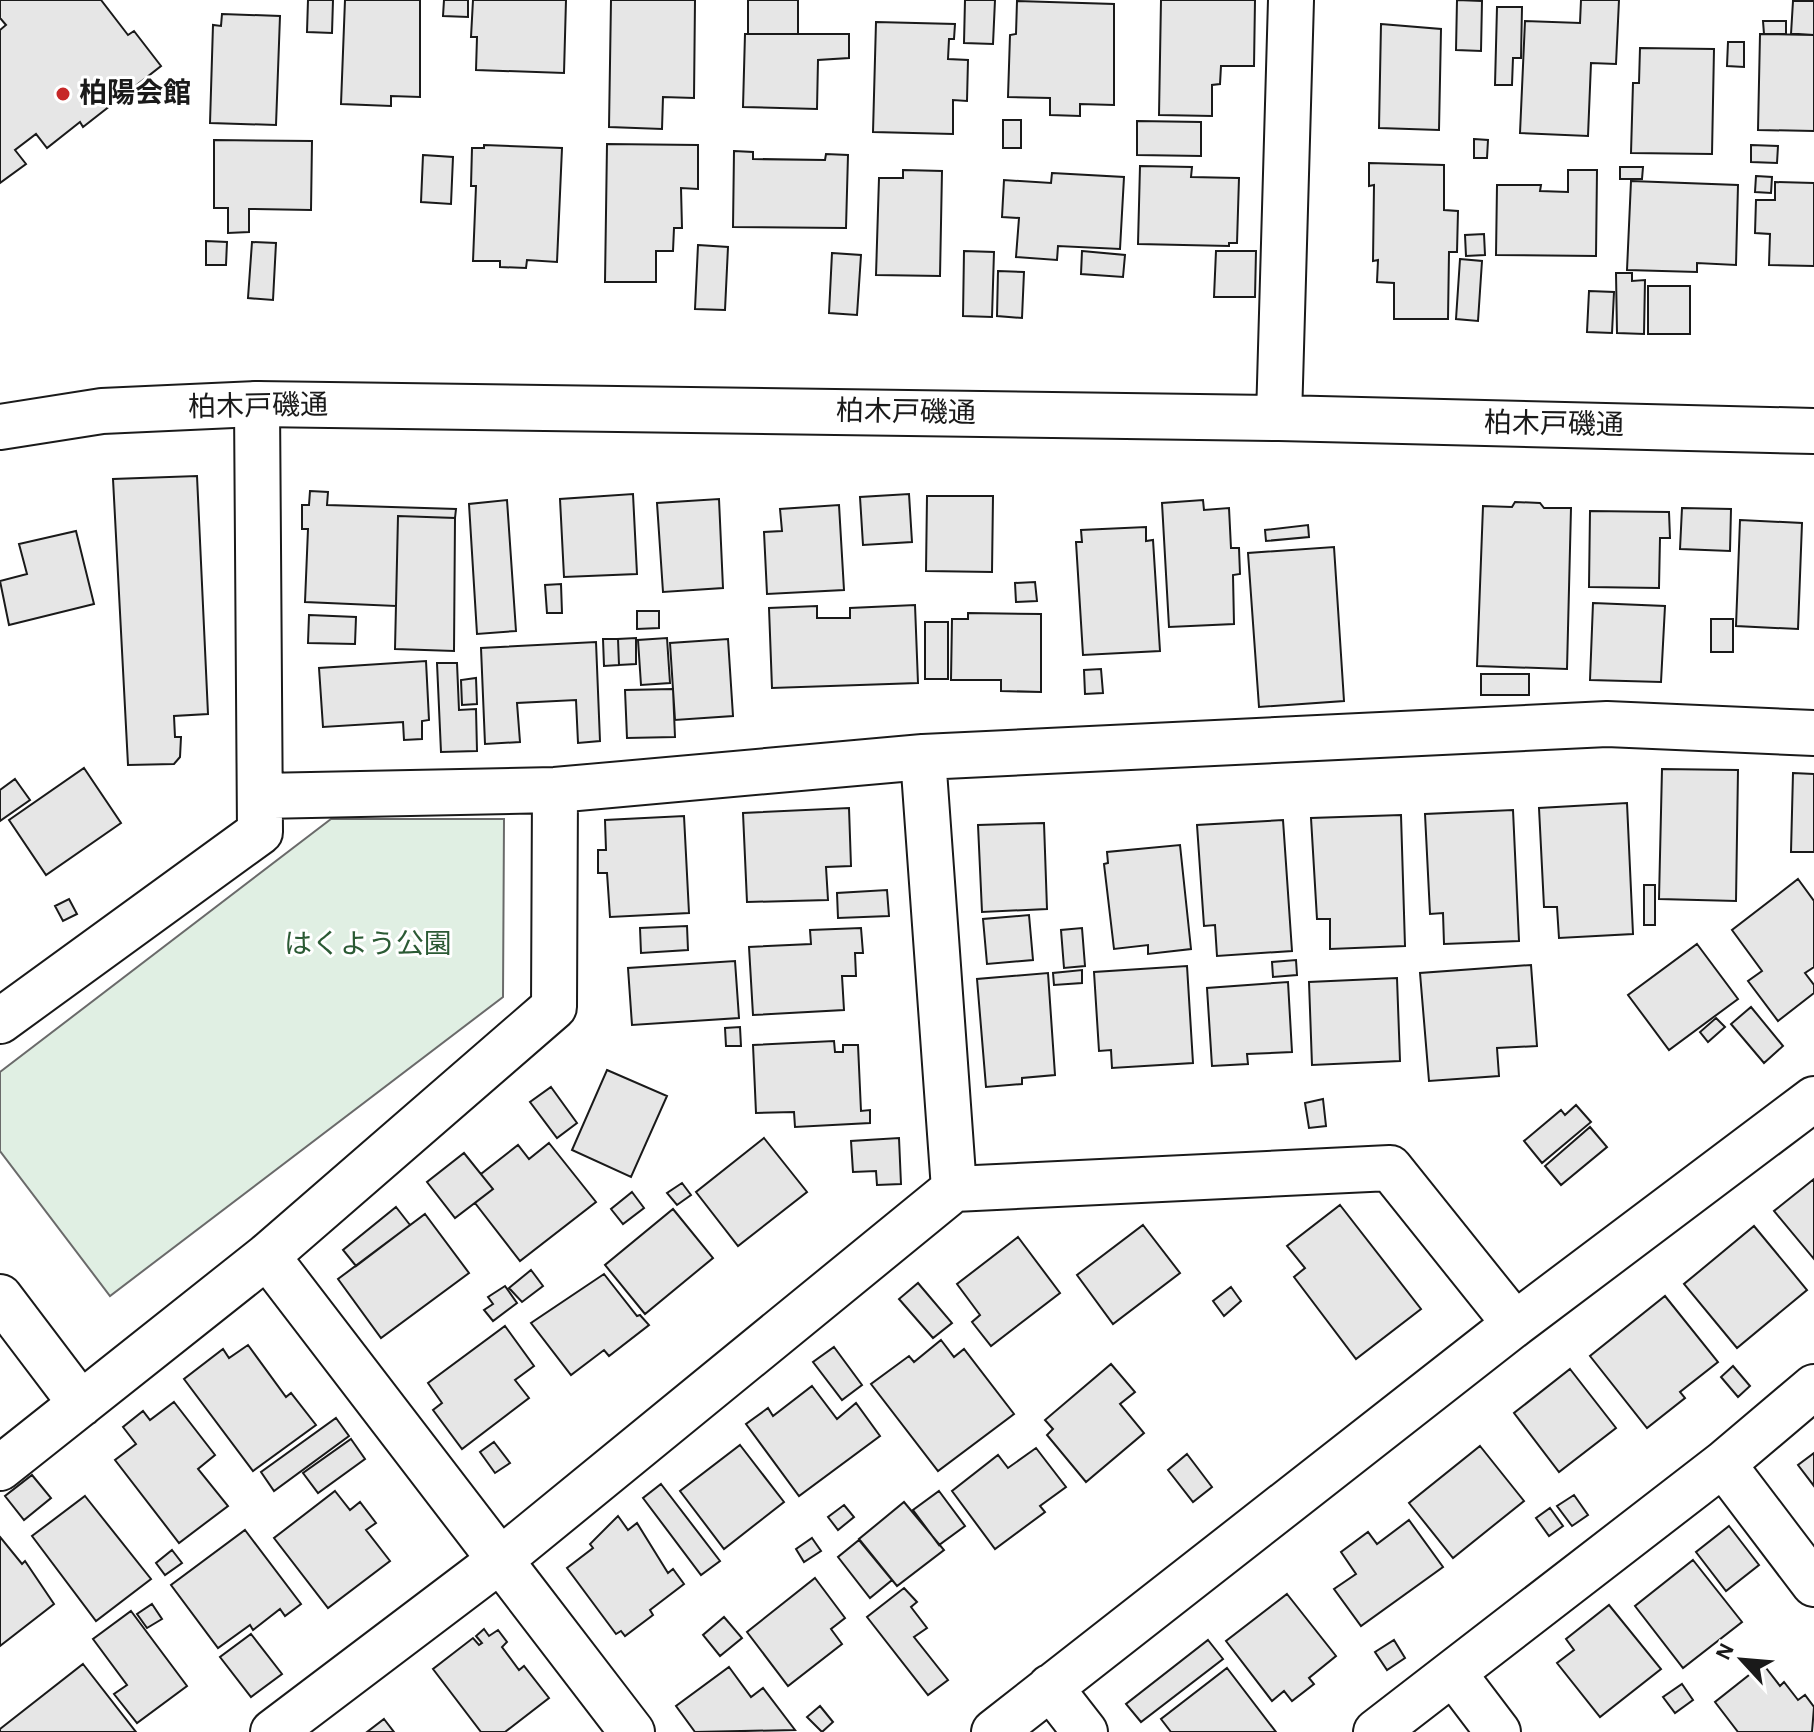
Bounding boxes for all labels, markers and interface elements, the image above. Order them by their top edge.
place label: 柏陽会館 [79,78,191,108]
marker: 柏陽会館 [54,85,72,103]
street label: 柏木戸磯通 [188,390,328,422]
street label: 柏木戸磯通 [836,396,976,428]
street label: 柏木戸磯通 [1484,408,1624,440]
park label: はくよう公園 [284,930,452,959]
north arrow [1702,1620,1782,1700]
text: N [1712,1640,1738,1663]

